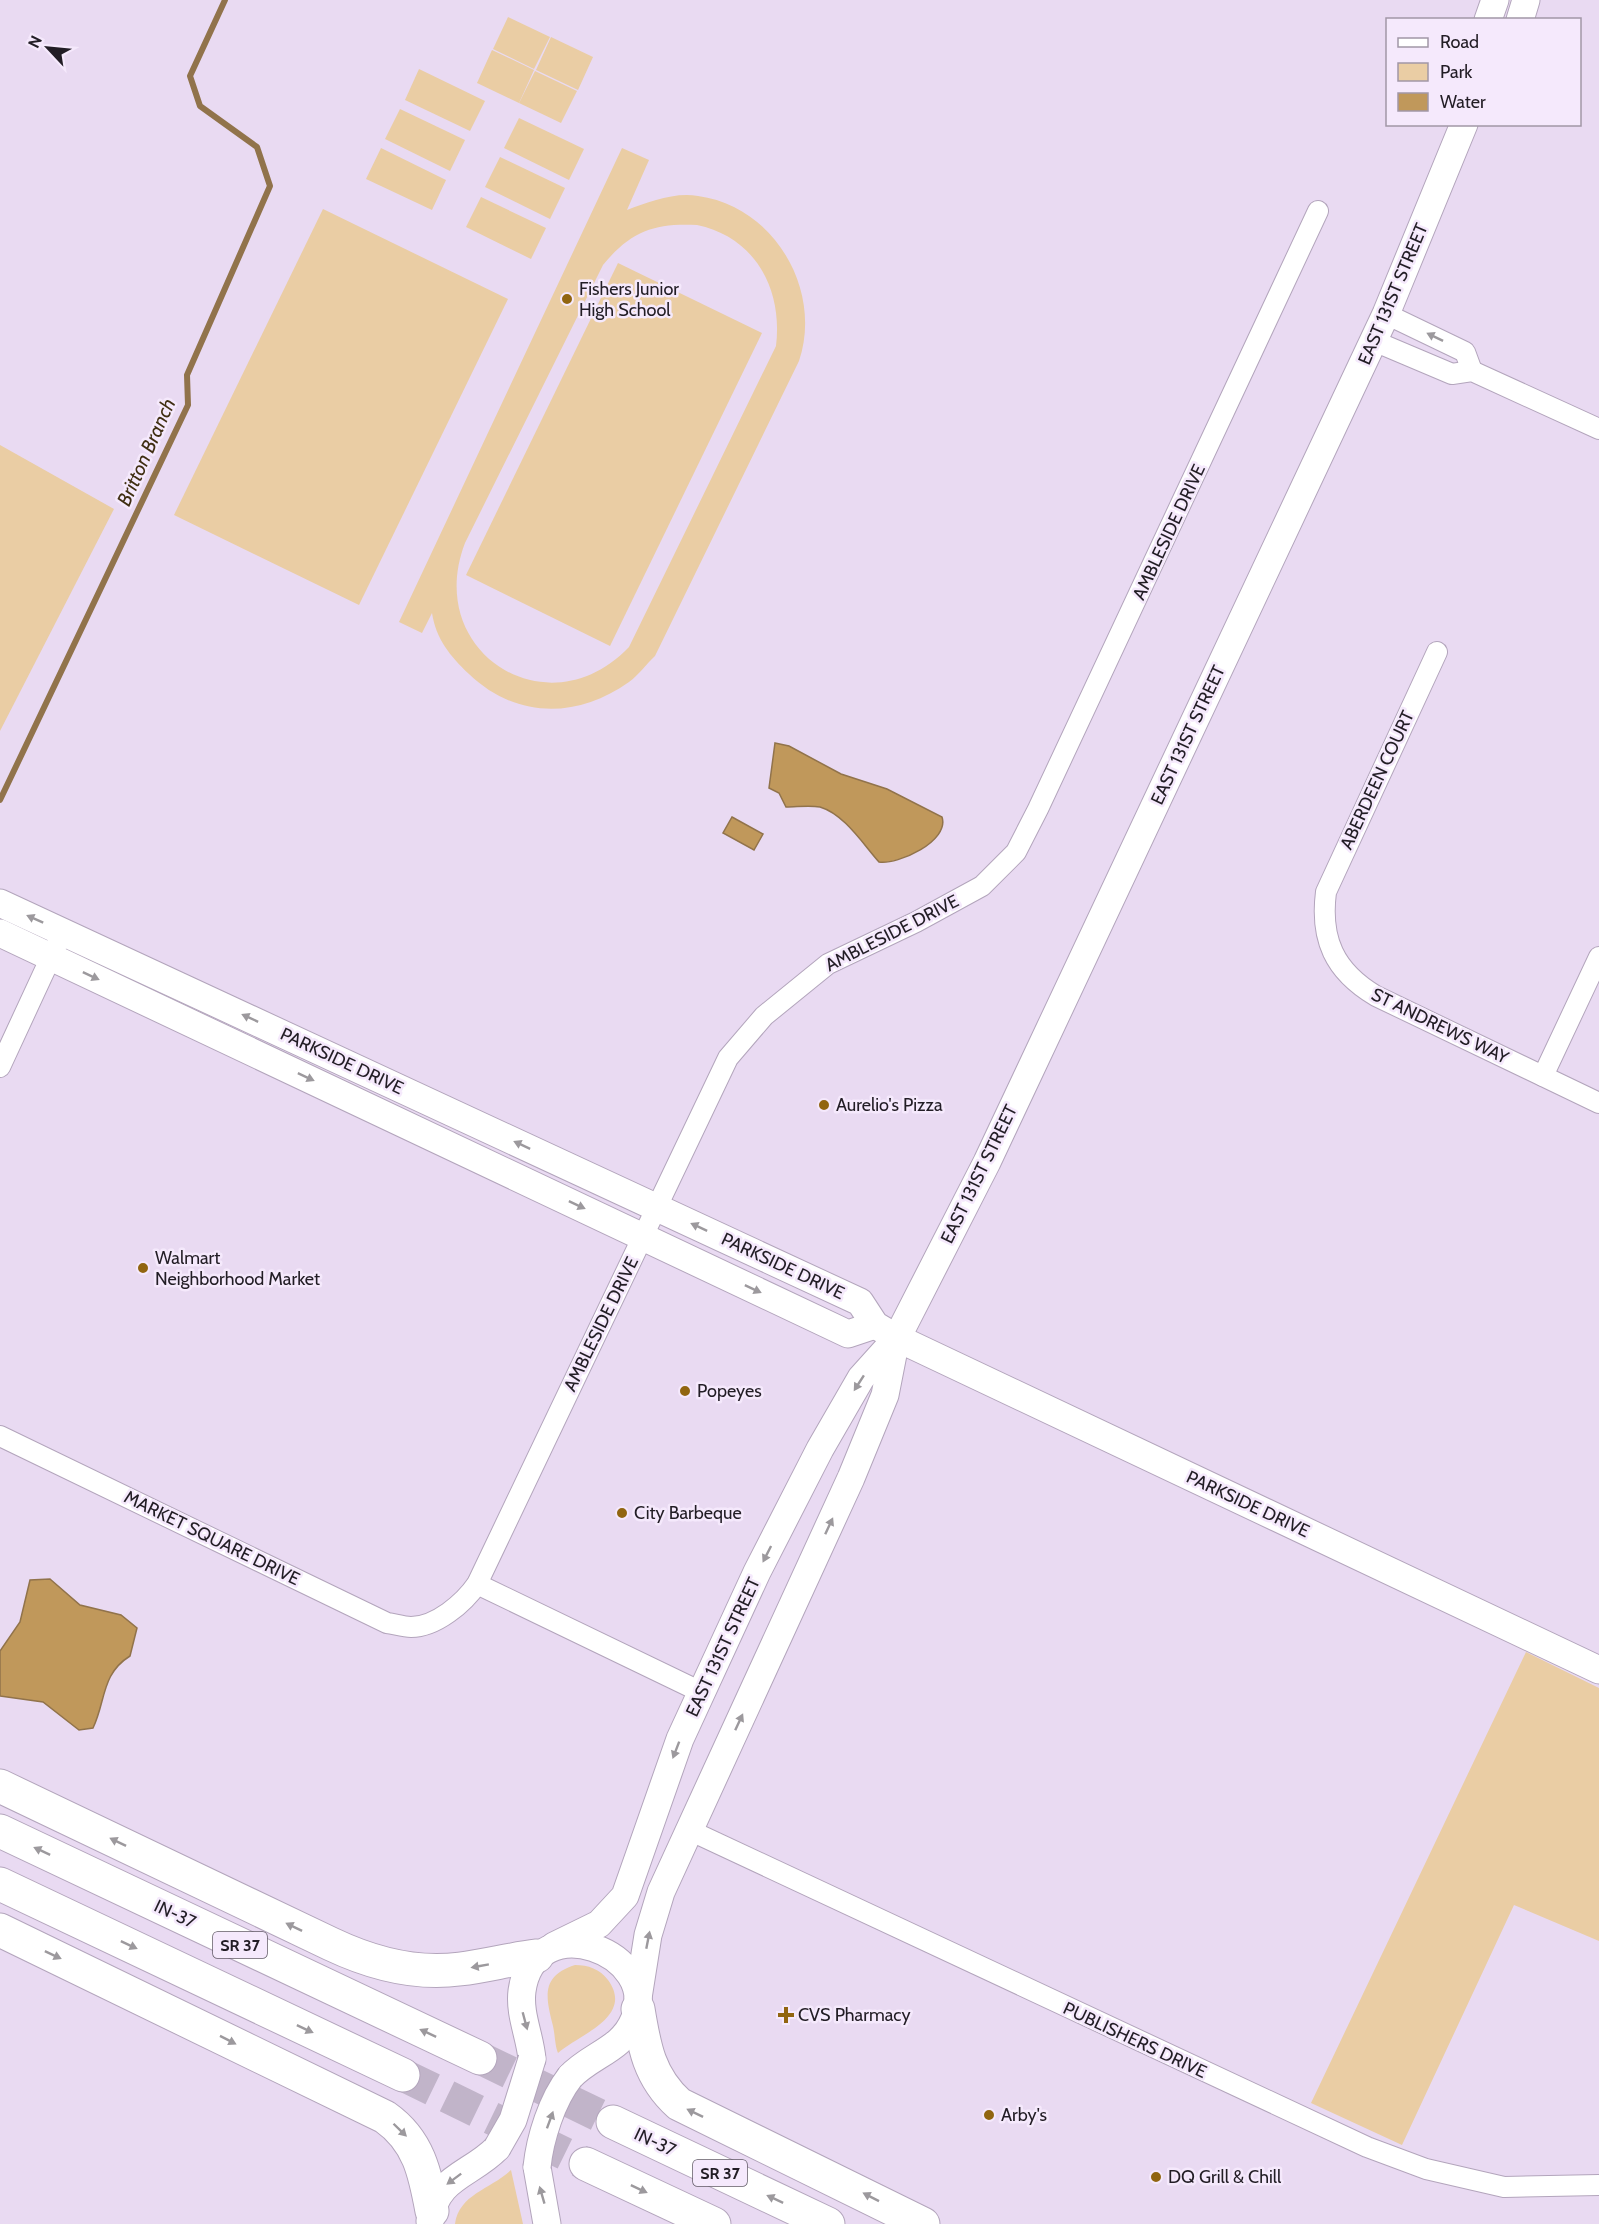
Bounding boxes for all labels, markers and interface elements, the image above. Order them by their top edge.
north arrow [18,18,78,78]
legend [1386,18,1581,126]
text: Road [1440,31,1479,53]
text: N [24,32,46,51]
text: Park [1440,61,1473,83]
text: Water [1440,91,1486,113]
street label: EAST 131ST STREET [1353,220,1433,368]
place label: Fishers Junior High School [579,278,679,321]
marker: Fishers Junior High School [560,292,574,306]
one-way arrow [1426,333,1443,342]
water label: Britton Branch [112,395,180,509]
street label: AMBLESIDE DRIVE [1128,461,1210,603]
street label: EAST 131ST STREET [1146,661,1230,808]
street label: ABERDEEN COURT [1335,707,1419,853]
street label: AMBLESIDE DRIVE [821,890,963,976]
one-way arrow [27,914,44,923]
one-way arrow [83,971,100,980]
street label: ST ANDREWS WAY [1368,983,1513,1069]
one-way arrow [241,1013,259,1023]
street label: PARKSIDE DRIVE [277,1023,407,1099]
one-way arrow [297,1072,314,1081]
place label: Aurelio's Pizza [836,1094,943,1116]
marker: Aurelio's Pizza [817,1098,831,1112]
street label: EAST 131ST STREET [936,1101,1022,1247]
one-way arrow [514,1140,531,1149]
one-way arrow [568,1200,585,1209]
one-way arrow [690,1222,708,1232]
street label: PARKSIDE DRIVE [718,1228,848,1304]
place label: Walmart Neighborhood Market [155,1247,320,1290]
street label: AMBLESIDE DRIVE [559,1253,643,1395]
marker: Walmart Neighborhood Market [136,1261,150,1275]
one-way arrow [744,1284,761,1293]
one-way arrow [853,1374,864,1391]
place label: Popeyes [697,1380,762,1402]
marker: Popeyes [678,1384,692,1398]
street label: PARKSIDE DRIVE [1183,1466,1313,1542]
street label: MARKET SQUARE DRIVE [120,1486,304,1590]
place label: City Barbeque [634,1502,742,1524]
marker: City Barbeque [615,1506,629,1520]
one-way arrow [825,1517,834,1534]
one-way arrow [762,1546,771,1563]
street label: EAST 131ST STREET [681,1573,765,1720]
one-way arrow [734,1713,744,1731]
one-way arrow [671,1741,680,1759]
one-way arrow [109,1838,126,1847]
one-way arrow [34,1847,51,1856]
street label: IN-37 [151,1895,199,1933]
one-way arrow [285,1922,302,1931]
one-way arrow [644,1930,653,1949]
road number: SR 37 [213,1932,267,1958]
one-way arrow [120,1940,137,1949]
one-way arrow [44,1950,61,1959]
one-way arrow [470,1962,489,1971]
street label: PUBLISHERS DRIVE [1060,1997,1210,2083]
place label: CVS Pharmacy [798,2004,911,2026]
marker: CVS Pharmacy [779,2008,793,2022]
one-way arrow [521,2012,530,2030]
one-way arrow [296,2024,313,2033]
one-way arrow [419,2029,436,2038]
one-way arrow [220,2035,237,2044]
place label: Arby's [1001,2104,1047,2126]
one-way arrow [687,2108,704,2117]
marker: Arby's [982,2108,996,2122]
one-way arrow [545,2111,555,2129]
one-way arrow [393,2123,408,2137]
street label: IN-37 [631,2123,679,2161]
road number: SR 37 [693,2160,747,2186]
place label: DQ Grill & Chill [1168,2166,1282,2188]
marker: DQ Grill & Chill [1149,2170,1163,2184]
one-way arrow [447,2173,463,2185]
one-way arrow [631,2184,648,2193]
one-way arrow [537,2186,546,2204]
one-way arrow [862,2192,879,2202]
one-way arrow [766,2194,783,2203]

